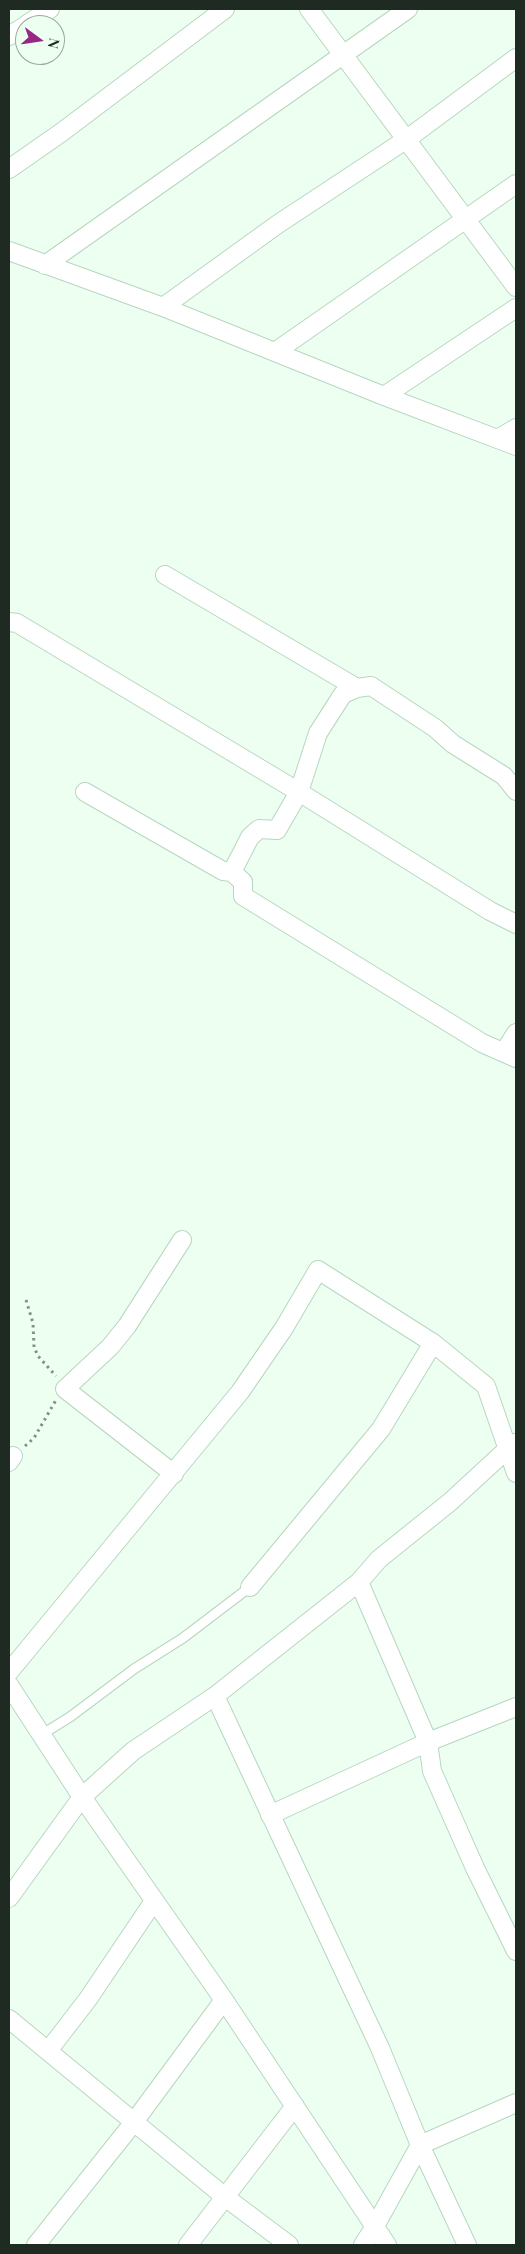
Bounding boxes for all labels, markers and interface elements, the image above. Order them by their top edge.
north arrow [15,15,65,65]
text: N [44,36,65,51]

